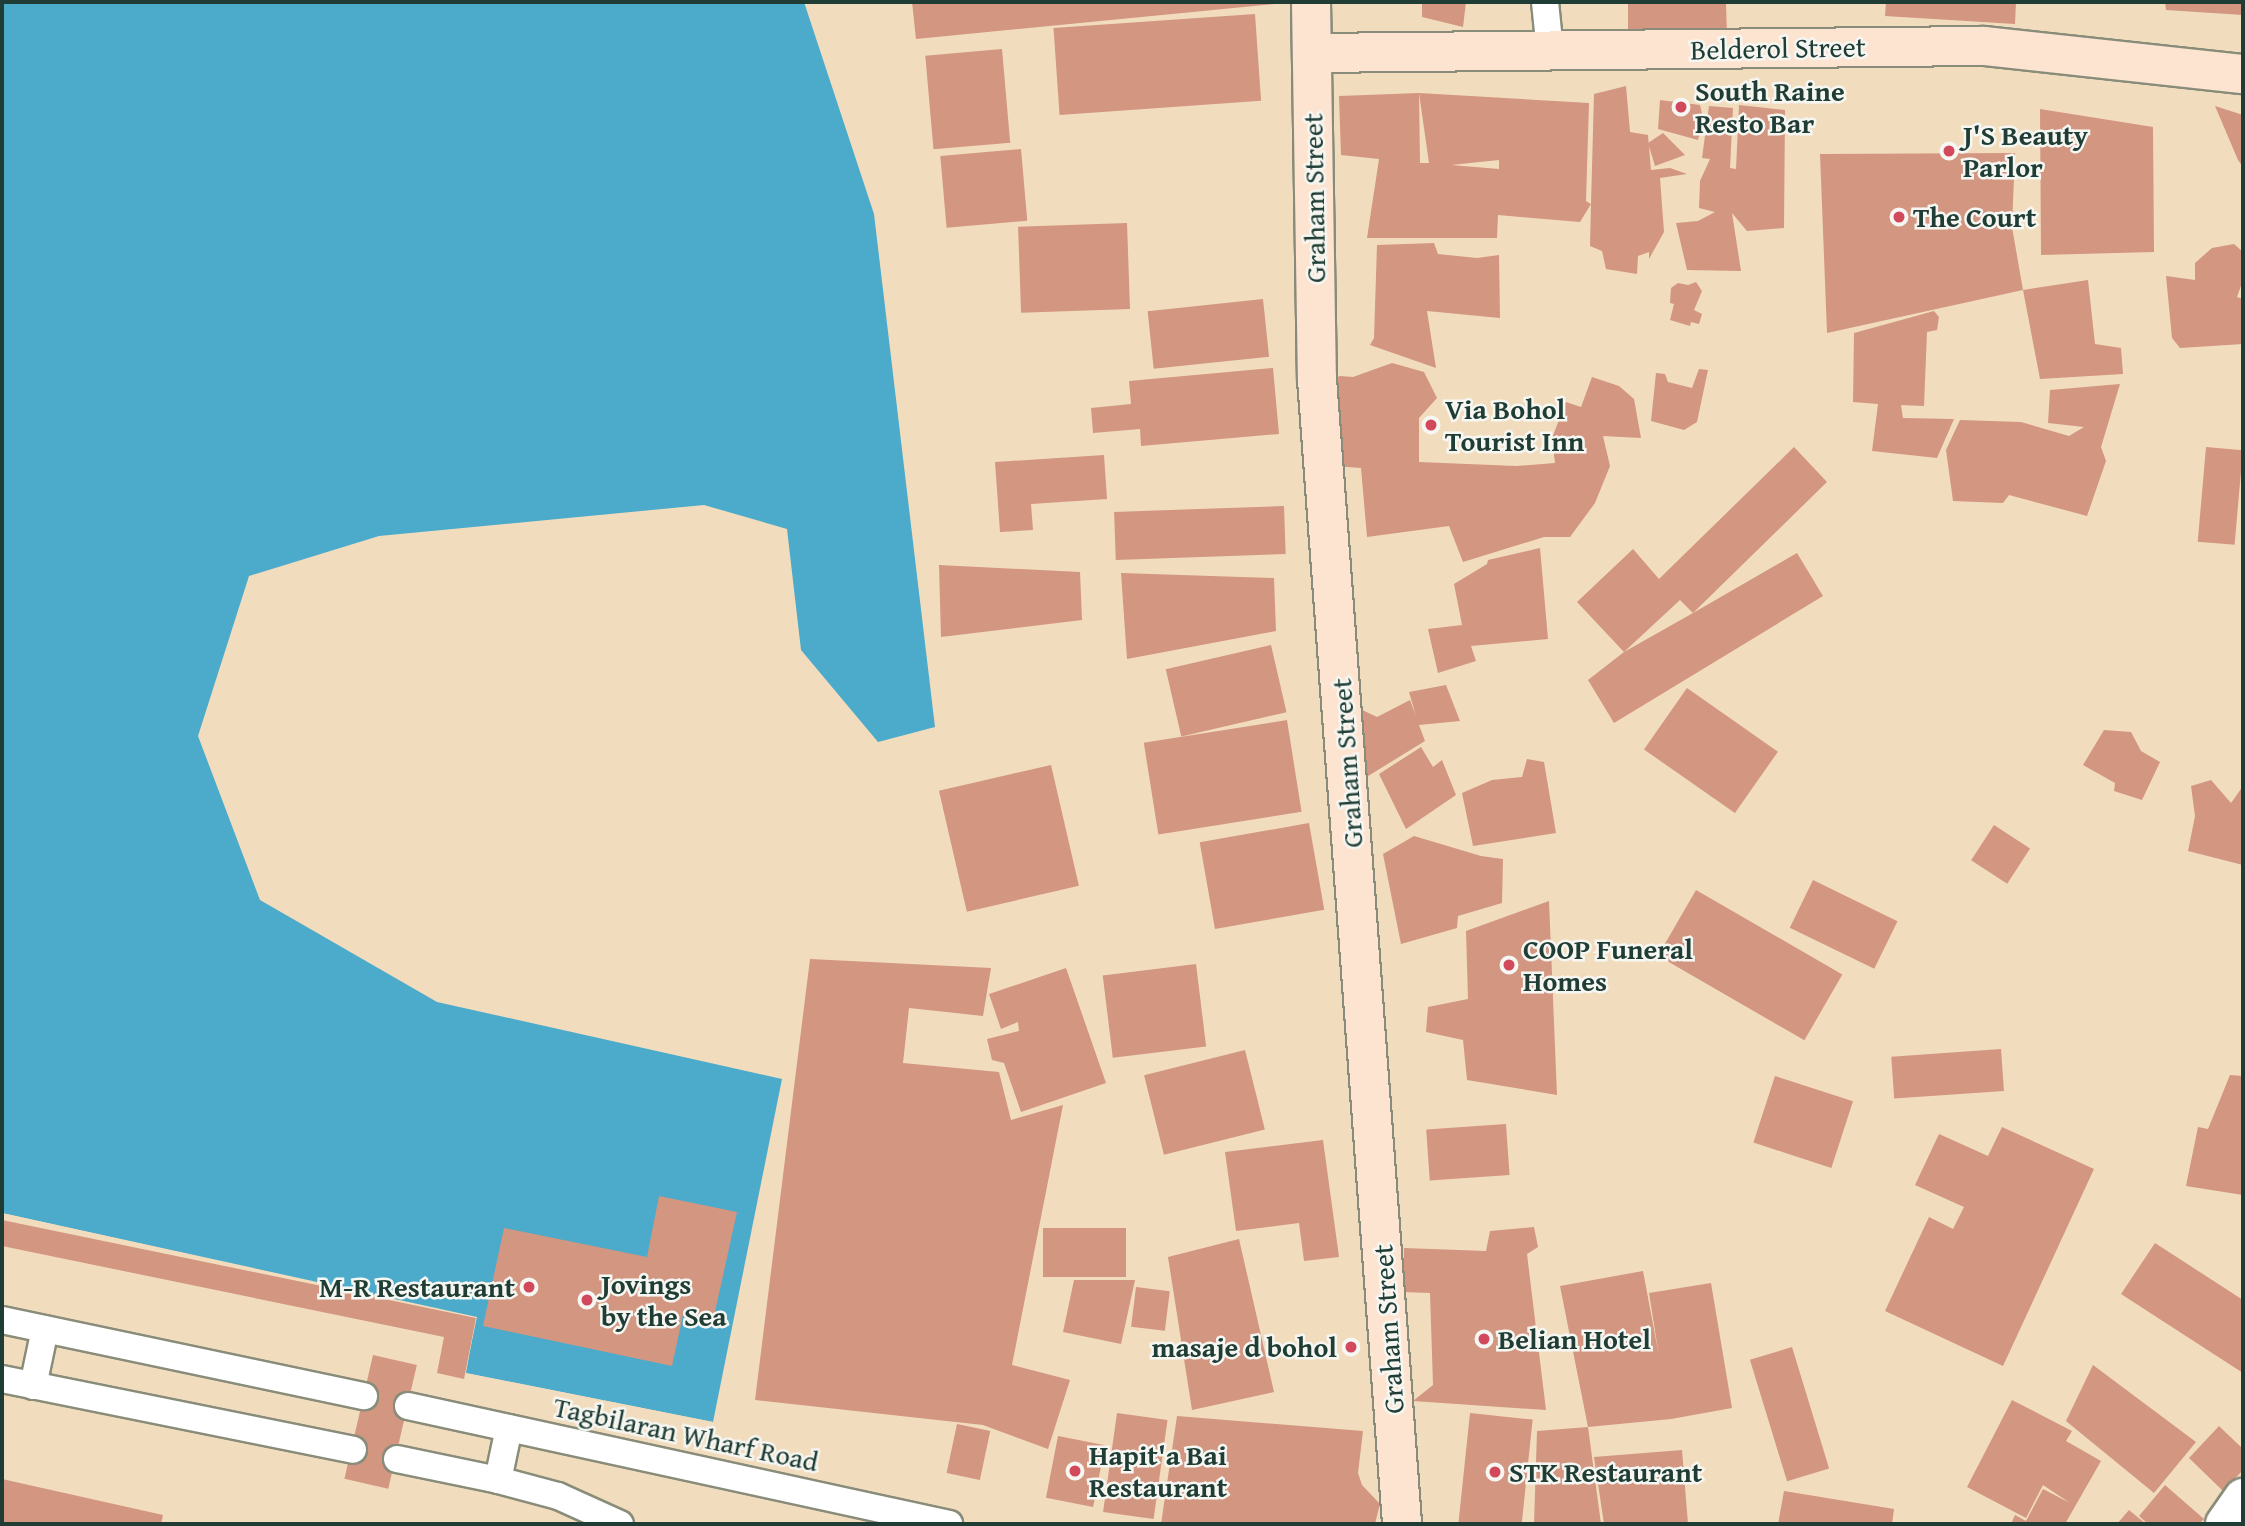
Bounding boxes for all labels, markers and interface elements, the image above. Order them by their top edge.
street label: Belderol Street [1690,30,1866,66]
place label: South Raine Resto Bar [1695,74,1845,140]
marker: South Raine Resto Bar [1673,99,1689,115]
street label: Graham Street [1296,113,1332,283]
place label: J'S Beauty Parlor [1963,118,2088,184]
marker: J'S Beauty Parlor [1941,143,1957,159]
place label: The Court [1913,200,2036,234]
marker: The Court [1891,209,1907,225]
place label: Via Bohol Tourist Inn [1445,392,1584,458]
marker: Via Bohol Tourist Inn [1423,417,1439,433]
street label: Graham Street [1324,677,1370,849]
place label: COOP Funeral Homes [1523,932,1693,998]
marker: COOP Funeral Homes [1501,957,1517,973]
street label: Graham Street [1365,1243,1411,1415]
place label: Jovings by the Sea [601,1267,727,1333]
place label: M-R Restaurant [319,1270,515,1304]
marker: M-R Restaurant [521,1279,537,1295]
marker: Jovings by the Sea [579,1292,595,1308]
place label: Belian Hotel [1498,1322,1651,1356]
place label: masaje d bohol [1151,1330,1337,1364]
marker: Belian Hotel [1476,1331,1492,1347]
marker: masaje d bohol [1343,1339,1359,1355]
street label: Tagbilaran Wharf Road [551,1390,821,1478]
place label: Hapit'a Bai Restaurant [1089,1438,1227,1504]
place label: STK Restaurant [1509,1455,1702,1489]
marker: Hapit'a Bai Restaurant [1067,1463,1083,1479]
marker: STK Restaurant [1487,1464,1503,1480]

